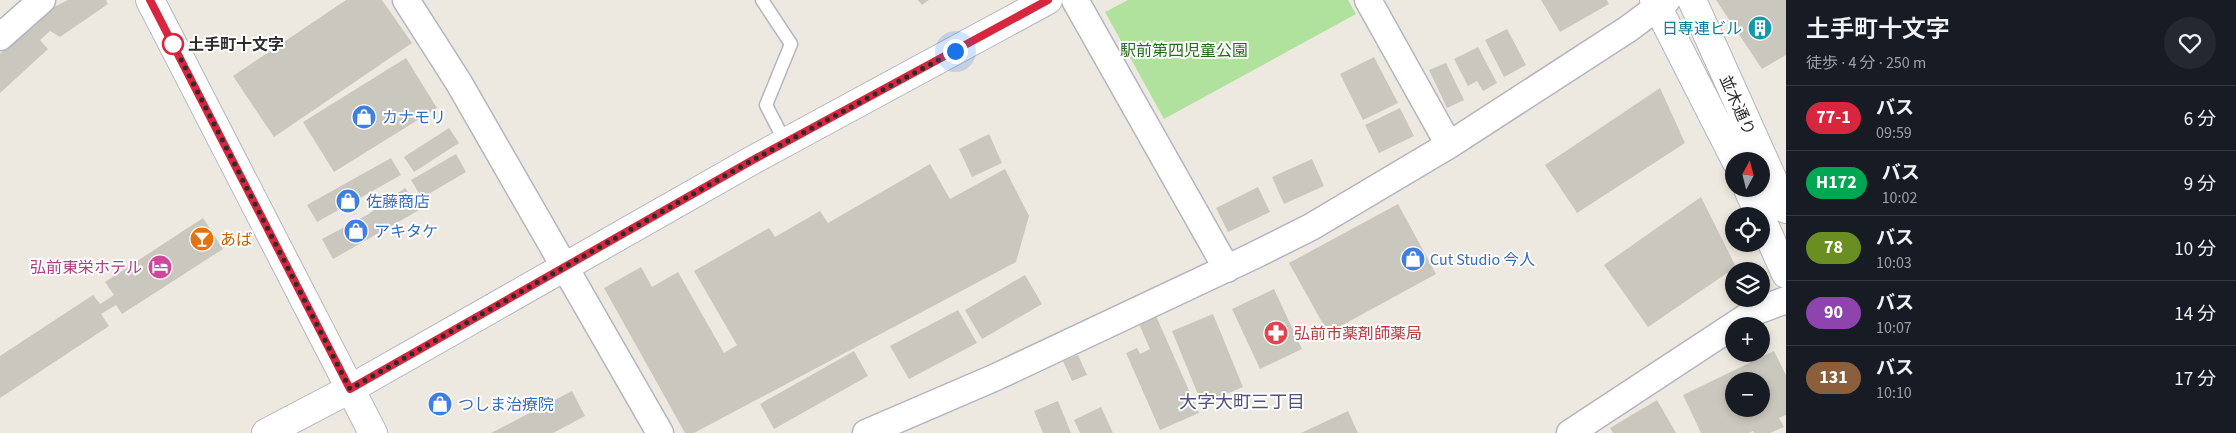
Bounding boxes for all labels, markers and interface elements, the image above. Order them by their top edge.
text: 土手町十文字 [1806,12,1950,47]
building icon: 日専連ビル [1747,15,1773,41]
button: heart [2164,17,2216,69]
place label: 日専連ビル [1662,18,1742,40]
marker: 土手町十文字 [162,33,184,55]
place label: 土手町十文字 [188,34,284,56]
your location [943,39,968,64]
park label: 駅前第四児童公園 [1120,40,1248,62]
text: 徒歩 · 4 分 · 250 m [1806,52,1926,74]
street label: 並木通り [1714,72,1760,139]
text: バス [1876,95,1914,122]
shop icon: カナモリ [351,104,377,130]
text: 77-1 [1816,105,1851,130]
text: 6 分 [2184,106,2216,133]
place label: カナモリ [382,107,446,129]
text: 09:59 [1876,122,1912,144]
north arrow [1725,152,1770,198]
map controls [1725,152,1770,417]
text: バス [1882,160,1920,187]
text: H172 [1816,170,1857,195]
text: 9 分 [2184,171,2216,198]
text: 10:02 [1882,187,1917,209]
shop icon: 佐藤商店 [335,188,361,214]
place label: 佐藤商店 [366,191,430,213]
button: locate [1725,207,1770,252]
shop icon: アキタケ [343,218,369,244]
place label: アキタケ [374,221,438,243]
text: バス [1876,225,1914,252]
bar icon: あば [189,226,215,252]
place label: あば [220,229,252,251]
text: 78 [1824,235,1843,260]
text: 10 分 [2174,236,2216,263]
shop icon: Cut Studio 今人 [1400,246,1426,272]
place label: Cut Studio 今人 [1430,249,1535,271]
text: 10:03 [1876,252,1912,274]
hotel icon: 弘前東栄ホテル [147,254,173,280]
place label: 弘前東栄ホテル [30,257,142,279]
button: layers [1725,262,1770,307]
text: バス [1876,290,1914,317]
text: 90 [1824,300,1843,325]
text: 14 分 [2174,301,2216,328]
button: + [1725,317,1770,362]
text: 10:07 [1876,317,1912,339]
pharmacy icon: 弘前市薬剤師薬局 [1263,320,1289,346]
place label: 弘前市薬剤師薬局 [1294,323,1422,345]
text: バス [1876,355,1914,382]
text: 131 [1819,365,1848,390]
text: 17 分 [2174,366,2216,393]
button: − [1725,372,1770,417]
text: 10:10 [1876,382,1912,404]
district label: 大字大町三丁目 [1179,390,1305,415]
shop icon: つしま治療院 [427,391,453,417]
place label: つしま治療院 [458,394,554,416]

